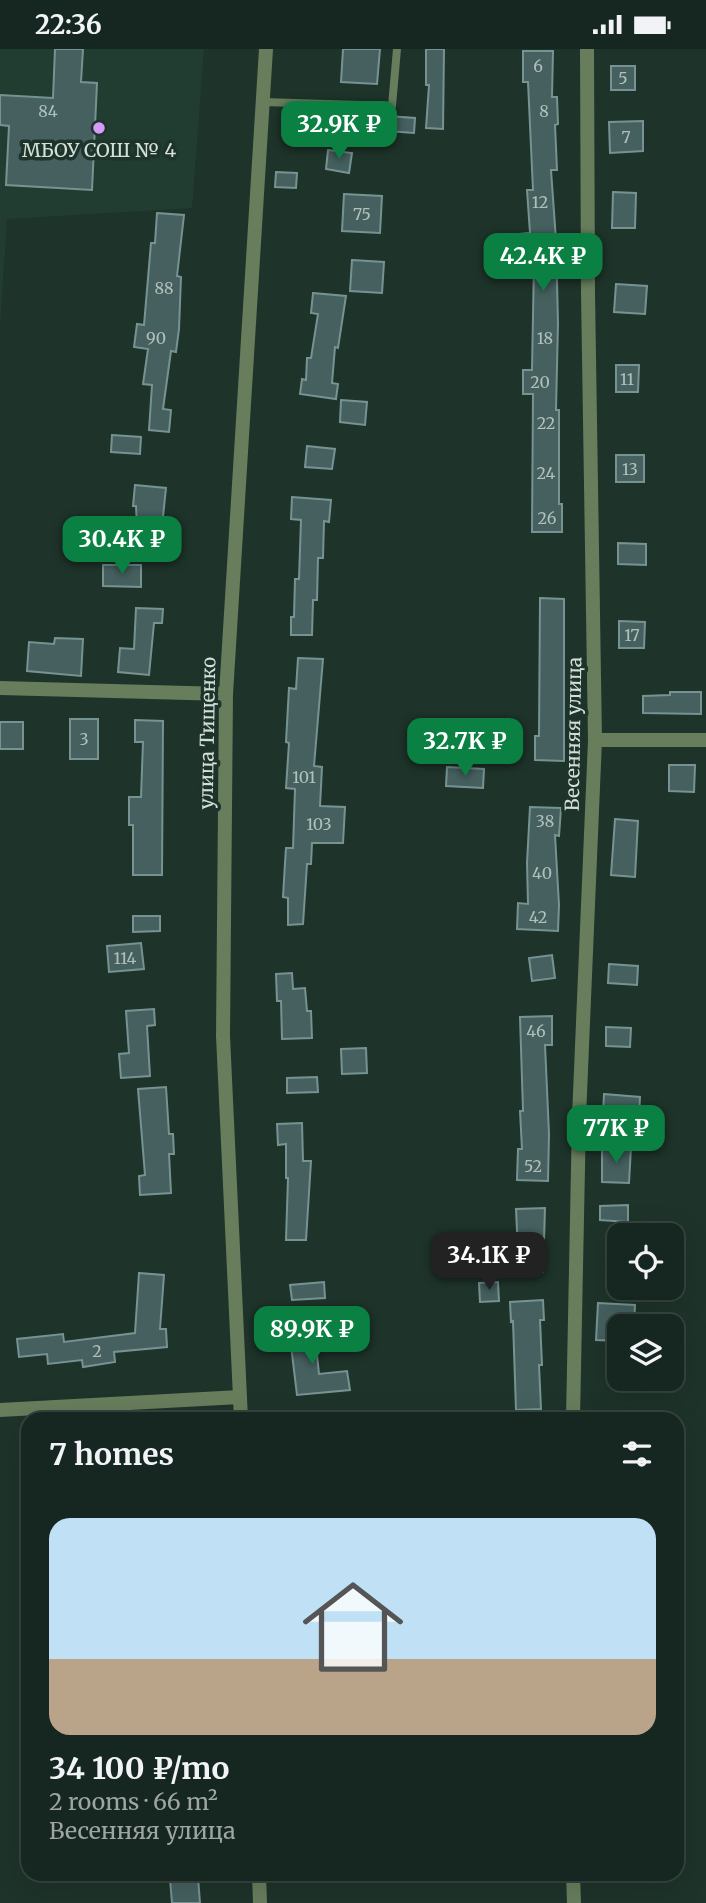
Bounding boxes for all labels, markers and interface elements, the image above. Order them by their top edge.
text: 22:36 [35,8,102,41]
house number: 6 [533,56,543,76]
house number: 5 [618,68,628,88]
house number: 84 [38,101,58,121]
pin: 32.9K ₽ [274,101,404,161]
house number: 8 [539,101,549,121]
text: 32.9K ₽ [297,109,381,138]
marker: МБОУ СОШ № 4 [91,120,107,136]
house number: 7 [621,127,631,147]
place label: МБОУ СОШ № 4 [22,138,176,162]
house number: 12 [532,192,548,212]
house number: 75 [353,204,371,224]
pin: 42.4K ₽ [478,233,608,293]
text: 42.4K ₽ [500,241,586,270]
house number: 88 [154,278,174,298]
house number: 90 [146,328,166,348]
house number: 18 [537,328,553,348]
house number: 11 [620,369,634,389]
house number: 20 [530,372,550,392]
house number: 22 [537,413,555,433]
house number: 13 [622,459,638,479]
house number: 24 [537,463,556,483]
house number: 26 [538,508,557,528]
pin: 30.4K ₽ [57,517,187,576]
text: 30.4K ₽ [79,524,165,553]
house number: 17 [624,625,640,645]
street label: улица Тищенко [194,656,220,810]
street label: Весенняя улица [560,657,586,811]
pin: 32.7K ₽ [400,719,530,778]
text: 32.7K ₽ [423,726,507,755]
house number: 3 [79,729,89,749]
house number: 101 [292,767,316,787]
house number: 38 [536,811,554,831]
house number: 103 [306,814,332,834]
house number: 40 [532,863,552,883]
house number: 42 [529,907,547,927]
house number: 114 [114,948,137,968]
house number: 46 [526,1021,546,1041]
pin: 77K ₽ [567,1105,665,1165]
text: 77K ₽ [583,1113,649,1142]
house number: 52 [524,1156,542,1176]
map controls [607,1223,684,1391]
button: locate [607,1223,684,1300]
pin: 34.1K ₽ [424,1233,554,1292]
text: 34.1K ₽ [447,1240,531,1269]
pin: 89.9K ₽ [247,1307,377,1366]
text: 89.9K ₽ [270,1314,354,1343]
button: layers [607,1314,684,1391]
house number: 2 [92,1341,102,1361]
text: 7 homes [49,1435,174,1473]
icon: filters [618,1435,656,1473]
icon: home [290,1564,416,1690]
text: 34 100 ₽/mo [49,1749,229,1787]
text: 2 rooms · 66 m² [49,1787,218,1816]
text: Весенняя улица [49,1816,236,1845]

